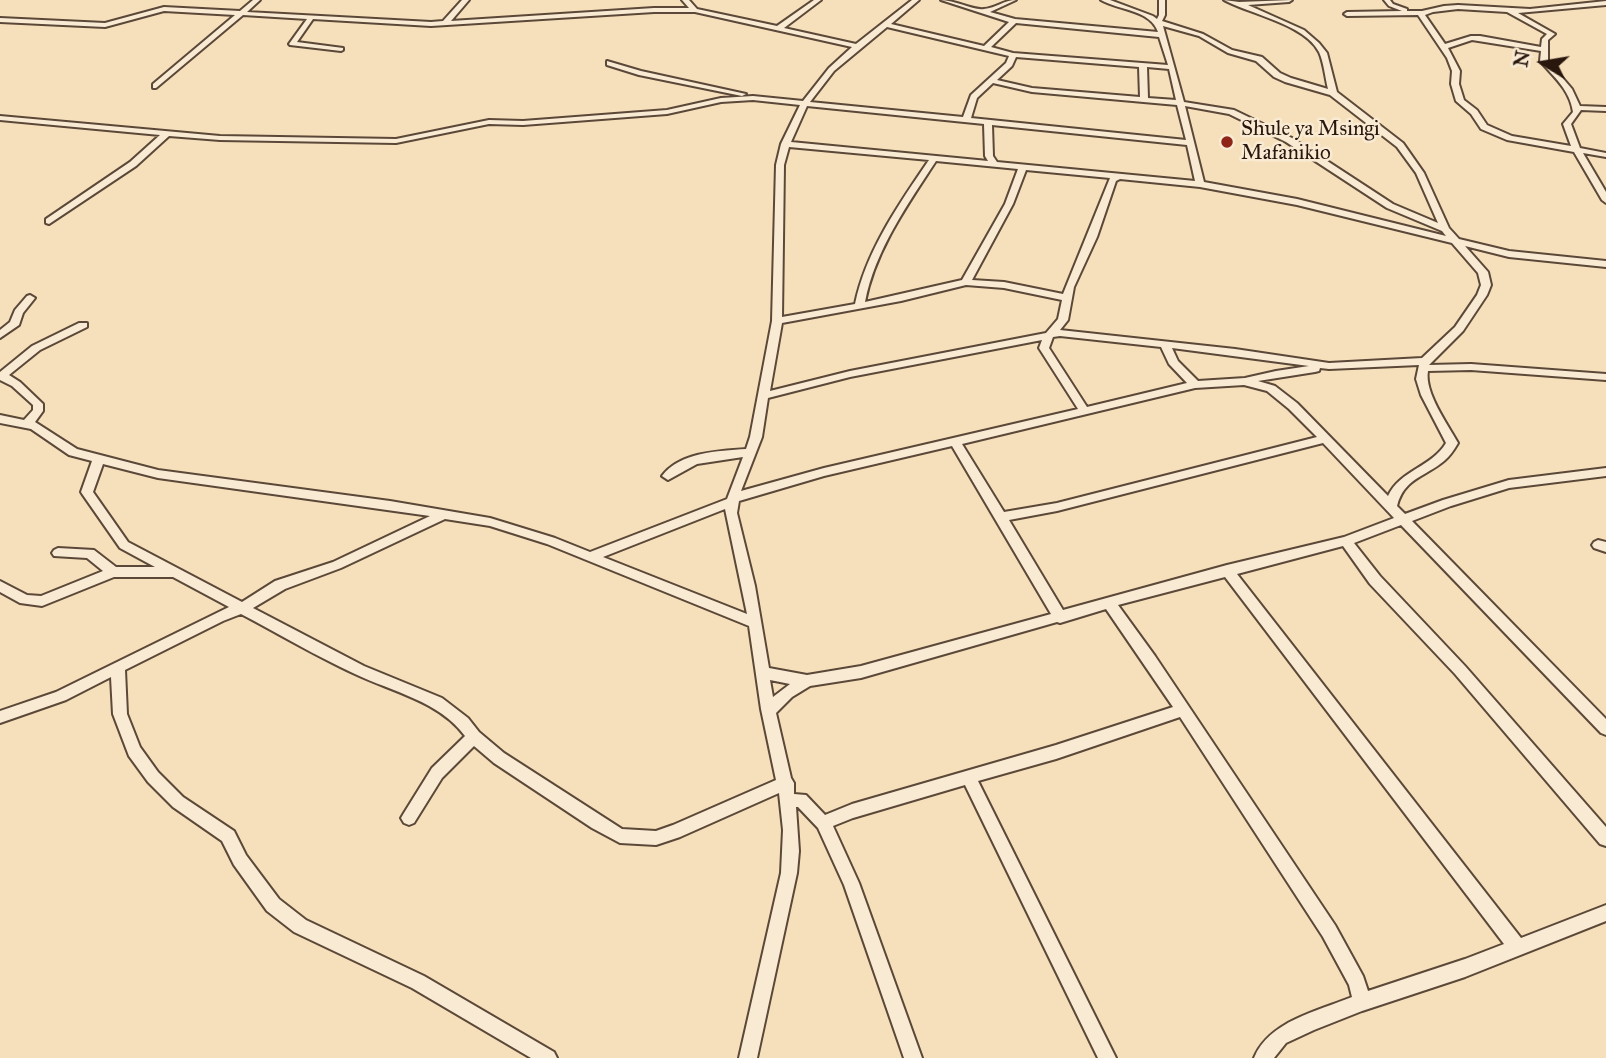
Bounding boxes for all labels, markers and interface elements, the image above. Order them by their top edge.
north arrow [1508,28,1578,98]
text: N [1509,49,1535,69]
place label: Shule ya Msingi Mafanikio [1241,117,1380,167]
marker: Shule ya Msingi Mafanikio [1219,134,1235,150]

